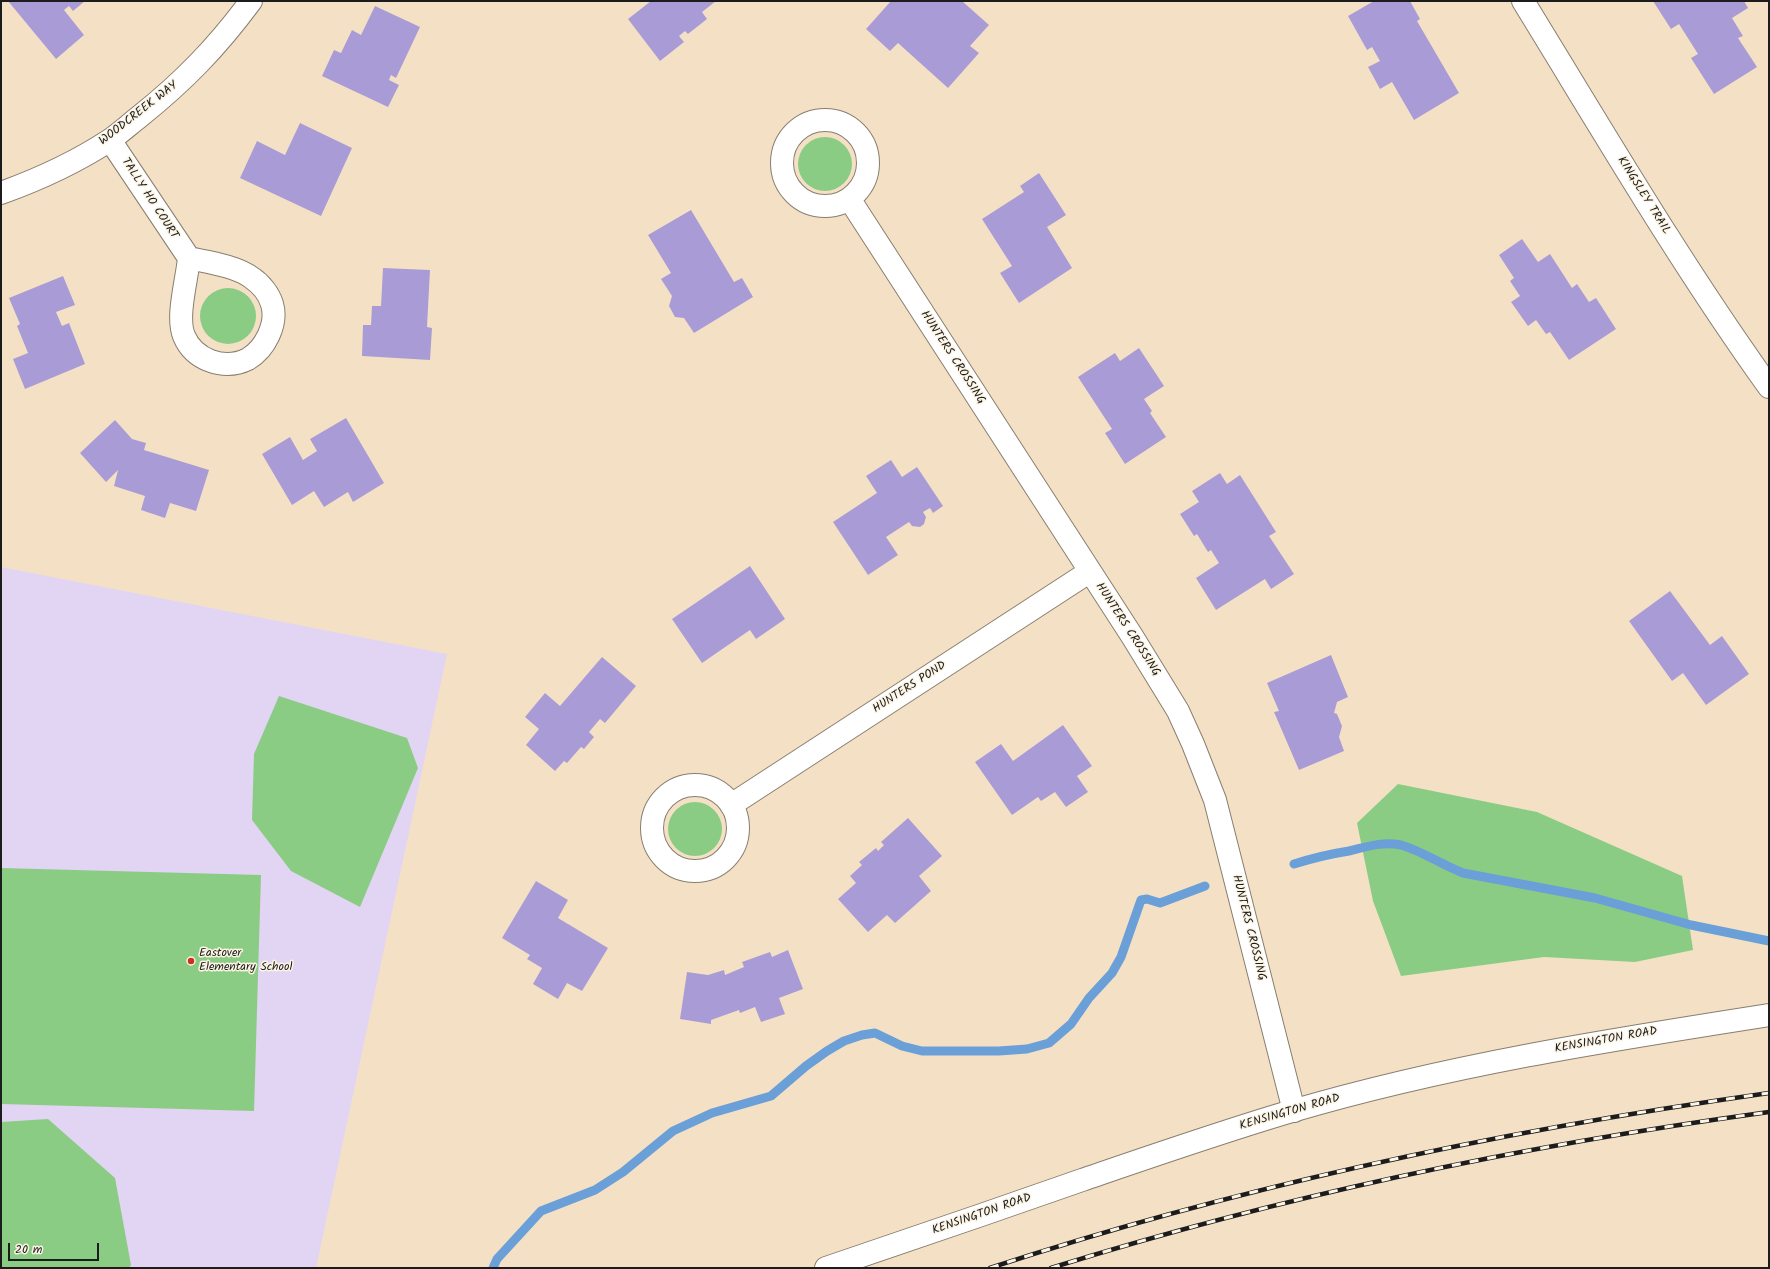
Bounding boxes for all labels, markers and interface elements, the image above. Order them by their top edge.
street label: WOODCREEK WAY [97,79,181,149]
street label: KINGSLEY TRAIL [1613,154,1673,238]
street label: TALLY HO COURT [117,156,181,242]
street label: HUNTERS CROSSING [916,309,988,407]
street label: HUNTERS CROSSING [1091,581,1163,679]
street label: HUNTERS POND [871,659,949,717]
street label: HUNTERS CROSSING [1228,874,1268,982]
place label: Eastover Elementary School [199,947,292,975]
marker: Eastover Elementary School [186,956,196,966]
street label: KENSINGTON ROAD [1554,1025,1658,1057]
street label: KENSINGTON ROAD [1238,1092,1342,1134]
street label: KENSINGTON ROAD [931,1191,1033,1239]
scale bar [10,1235,101,1261]
text: 20 m [15,1240,42,1259]

